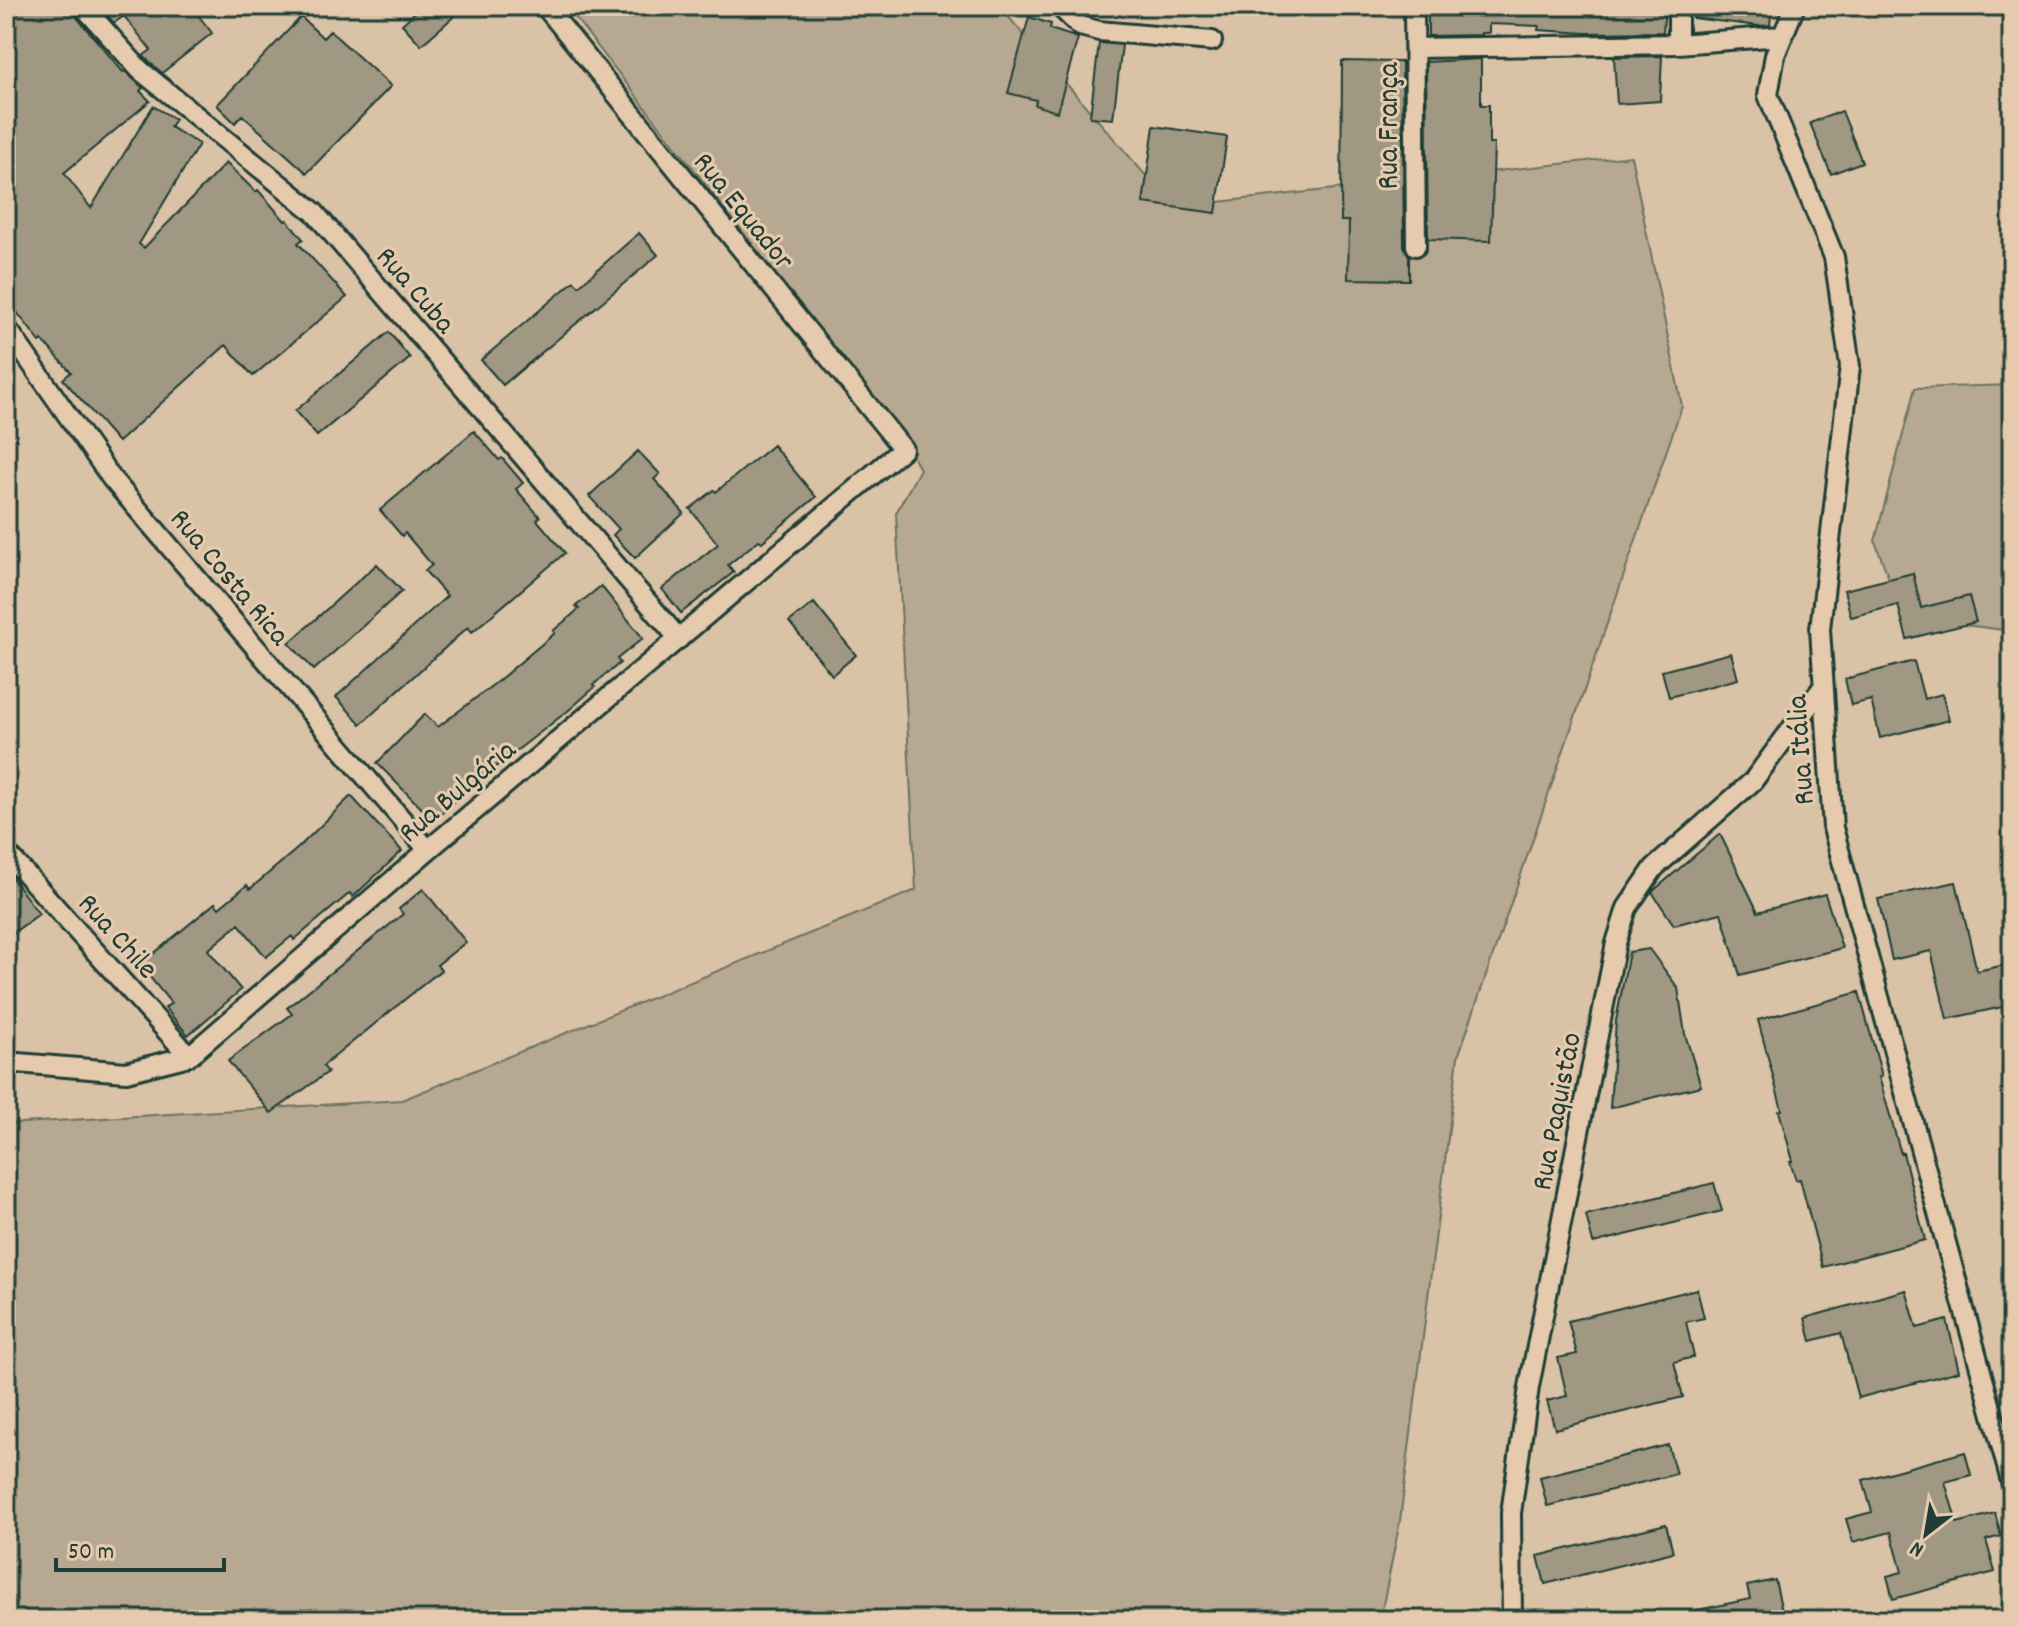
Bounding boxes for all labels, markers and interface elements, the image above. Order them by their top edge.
street label: Rua França [1370,62,1413,190]
street label: Rua Equador [680,145,803,281]
street label: Rua Cuba [363,239,464,346]
street label: Rua Costa Rica [157,501,298,658]
street label: Rua Itália [1778,692,1829,806]
street label: Rua Bulgária [391,731,528,855]
street label: Rua Chile [65,885,166,991]
street label: Rua Paquistão [1523,1029,1596,1194]
north arrow [1886,1494,1966,1574]
scale bar [56,1522,224,1572]
text: N [1905,1532,1930,1564]
text: 50 m [68,1536,114,1570]

